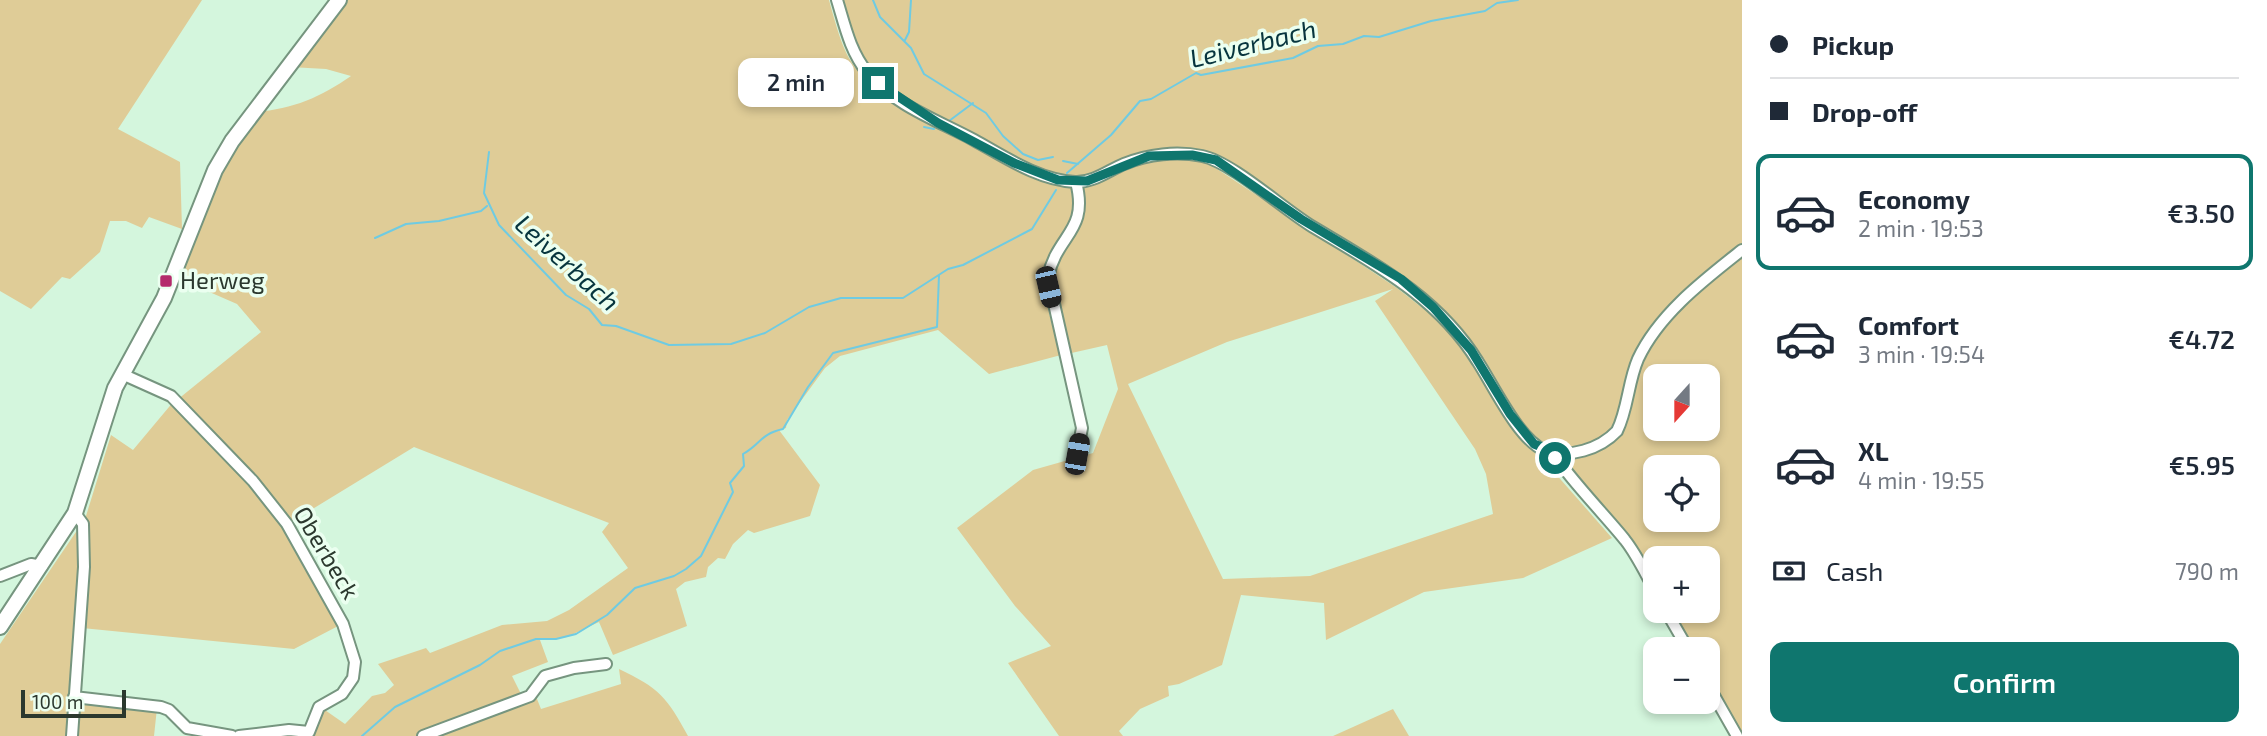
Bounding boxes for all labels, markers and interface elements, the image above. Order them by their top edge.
water label: Leiverbach [1186,12,1319,73]
text: Pickup [1812,29,1894,60]
callout: 2 min [738,58,854,108]
route end [862,67,894,99]
text: 2 min [767,68,825,96]
text: Drop-off [1812,96,1917,127]
icon: car [1774,181,1837,244]
text: Economy [1858,183,1970,214]
text: €3.50 [2167,197,2235,228]
water label: Leiverbach [510,207,626,317]
text: 2 min · 19:53 [1858,214,1984,242]
car [1034,264,1063,310]
place label: Herweg [180,265,265,294]
marker: Herweg [158,273,174,289]
icon: car [1774,307,1837,370]
text: Comfort [1858,309,1959,340]
text: €4.72 [2168,323,2235,354]
text: 3 min · 19:54 [1858,340,1985,368]
north arrow [1643,364,1720,441]
map controls [1643,364,1720,714]
car [1064,431,1091,477]
icon: car [1774,433,1837,496]
text: XL [1858,435,1889,466]
route start [1539,442,1571,474]
text: €5.95 [2169,449,2235,480]
button: locate [1643,455,1720,532]
text: 4 min · 19:55 [1858,466,1985,494]
street label: Oberbeck [288,501,366,604]
button: + [1643,546,1720,623]
icon: cash [1770,552,1808,590]
text: Cash [1826,555,1883,586]
text: 790 m [2175,557,2239,585]
button: − [1643,637,1720,714]
button: Confirm [1770,642,2239,722]
scale bar [21,687,126,719]
text: 100 m [32,690,83,713]

